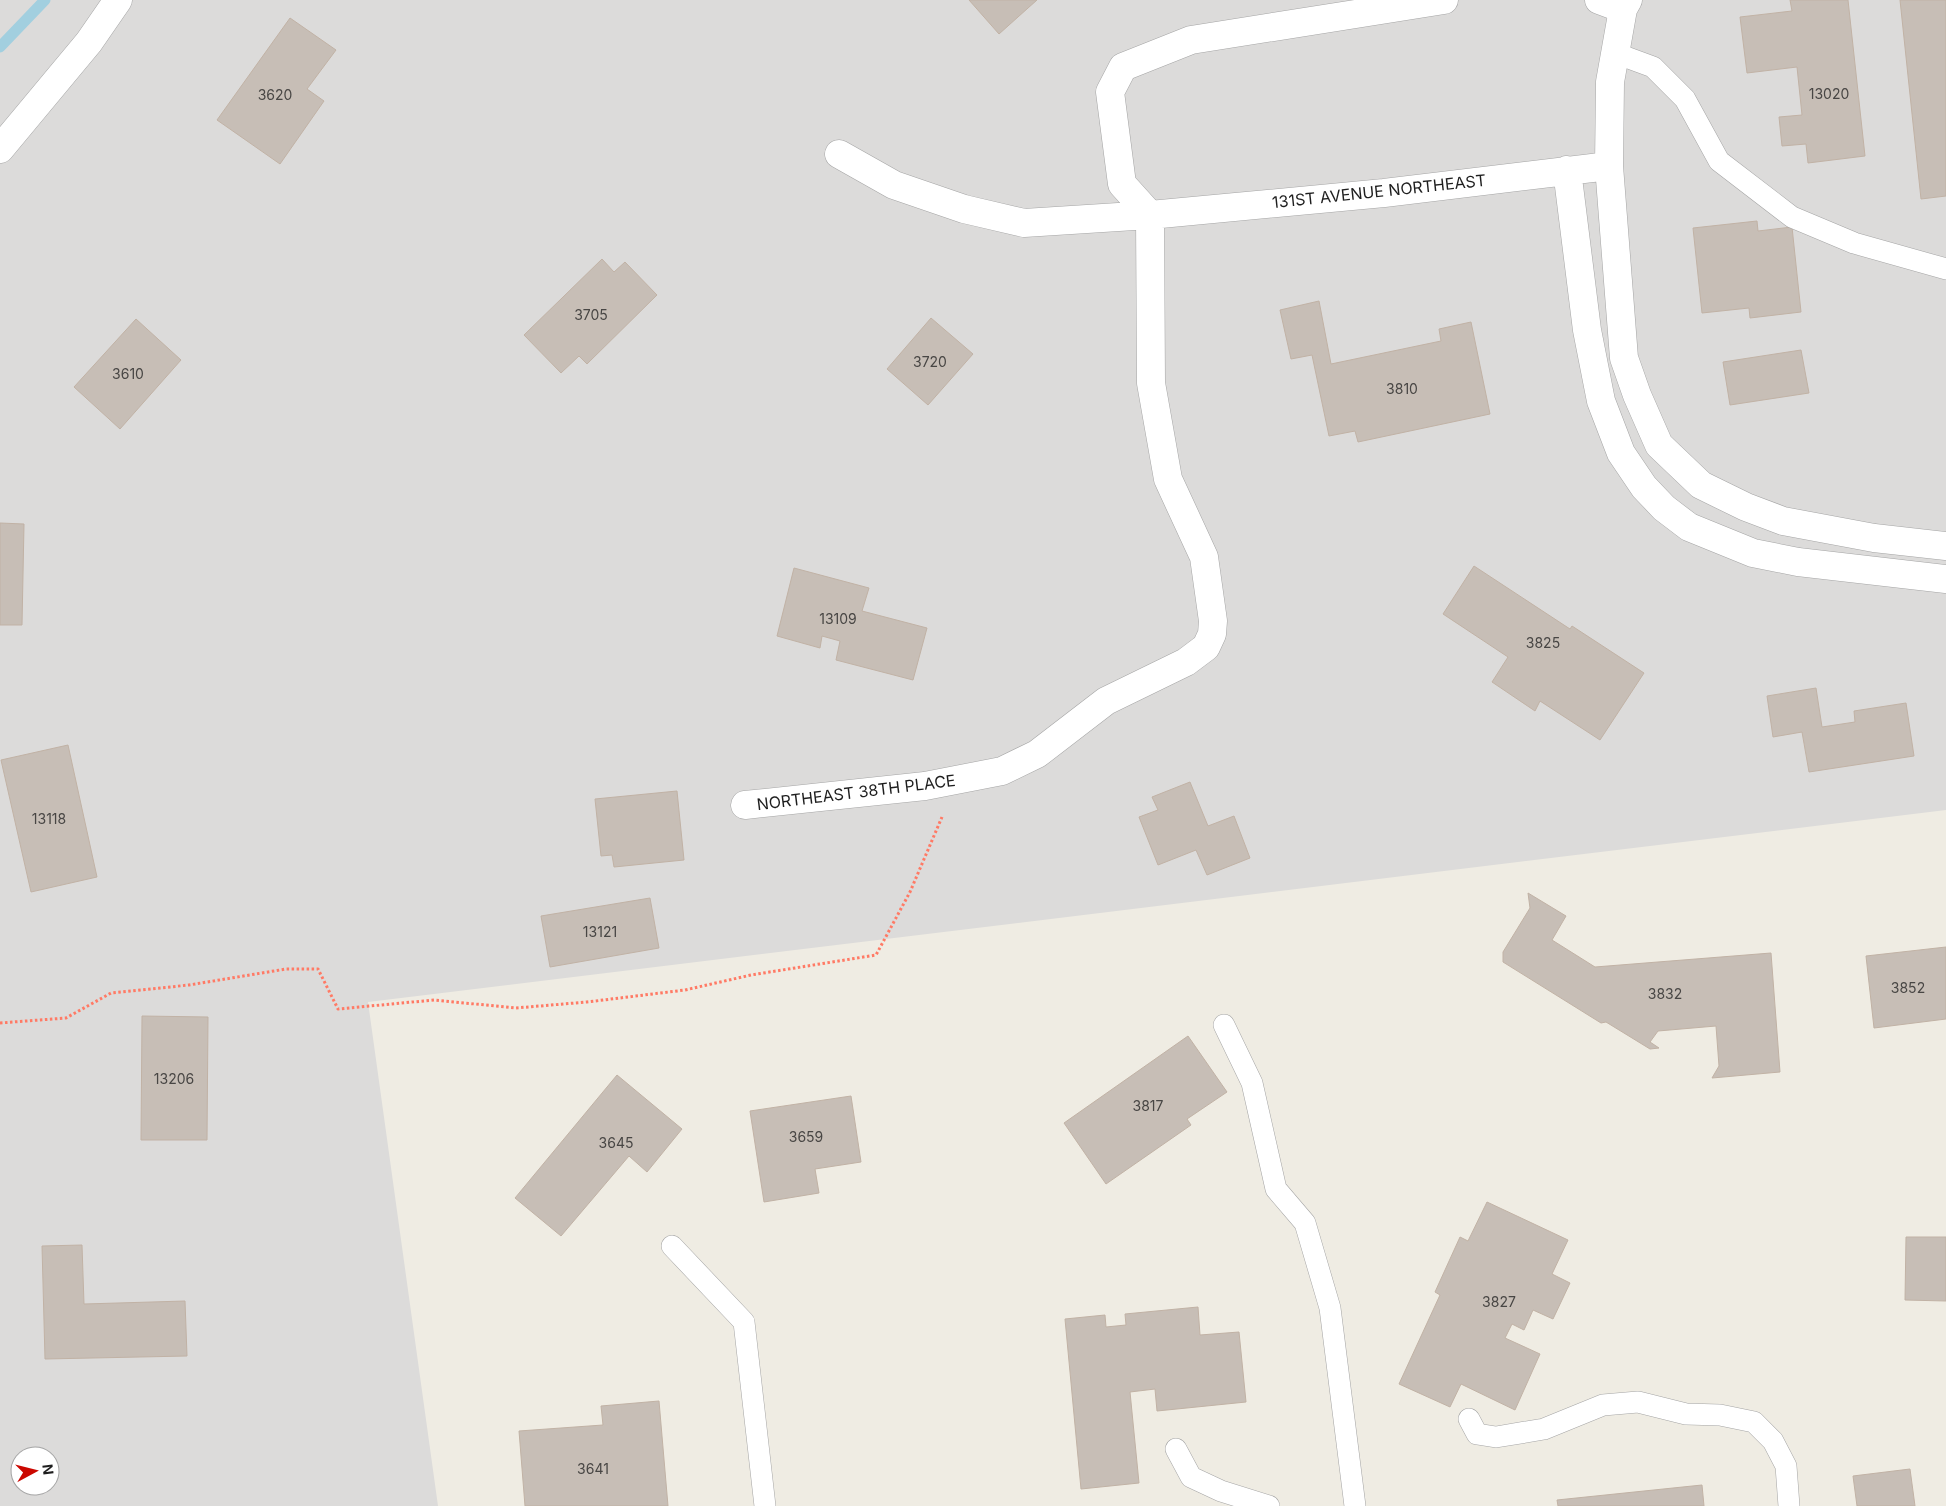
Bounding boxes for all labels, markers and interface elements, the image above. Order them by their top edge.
house number: 13020 [1809,85,1849,102]
house number: 3620 [258,86,292,103]
street label: 131ST AVENUE NORTHEAST [1271,170,1487,212]
house number: 3705 [574,306,608,323]
house number: 3720 [913,353,947,370]
house number: 3610 [112,365,144,382]
house number: 3810 [1386,380,1418,397]
house number: 13109 [819,610,857,627]
house number: 3825 [1526,634,1560,651]
street label: NORTHEAST 38TH PLACE [755,770,957,814]
house number: 13118 [32,810,66,827]
house number: 13121 [583,923,617,940]
house number: 3852 [1891,979,1925,996]
house number: 3832 [1648,985,1682,1002]
house number: 13206 [154,1070,194,1087]
house number: 3817 [1133,1097,1164,1114]
house number: 3659 [789,1128,823,1145]
house number: 3645 [599,1134,633,1151]
house number: 3827 [1482,1293,1516,1310]
north arrow [10,1446,60,1496]
house number: 3641 [577,1460,609,1477]
text: N [39,1463,57,1476]

